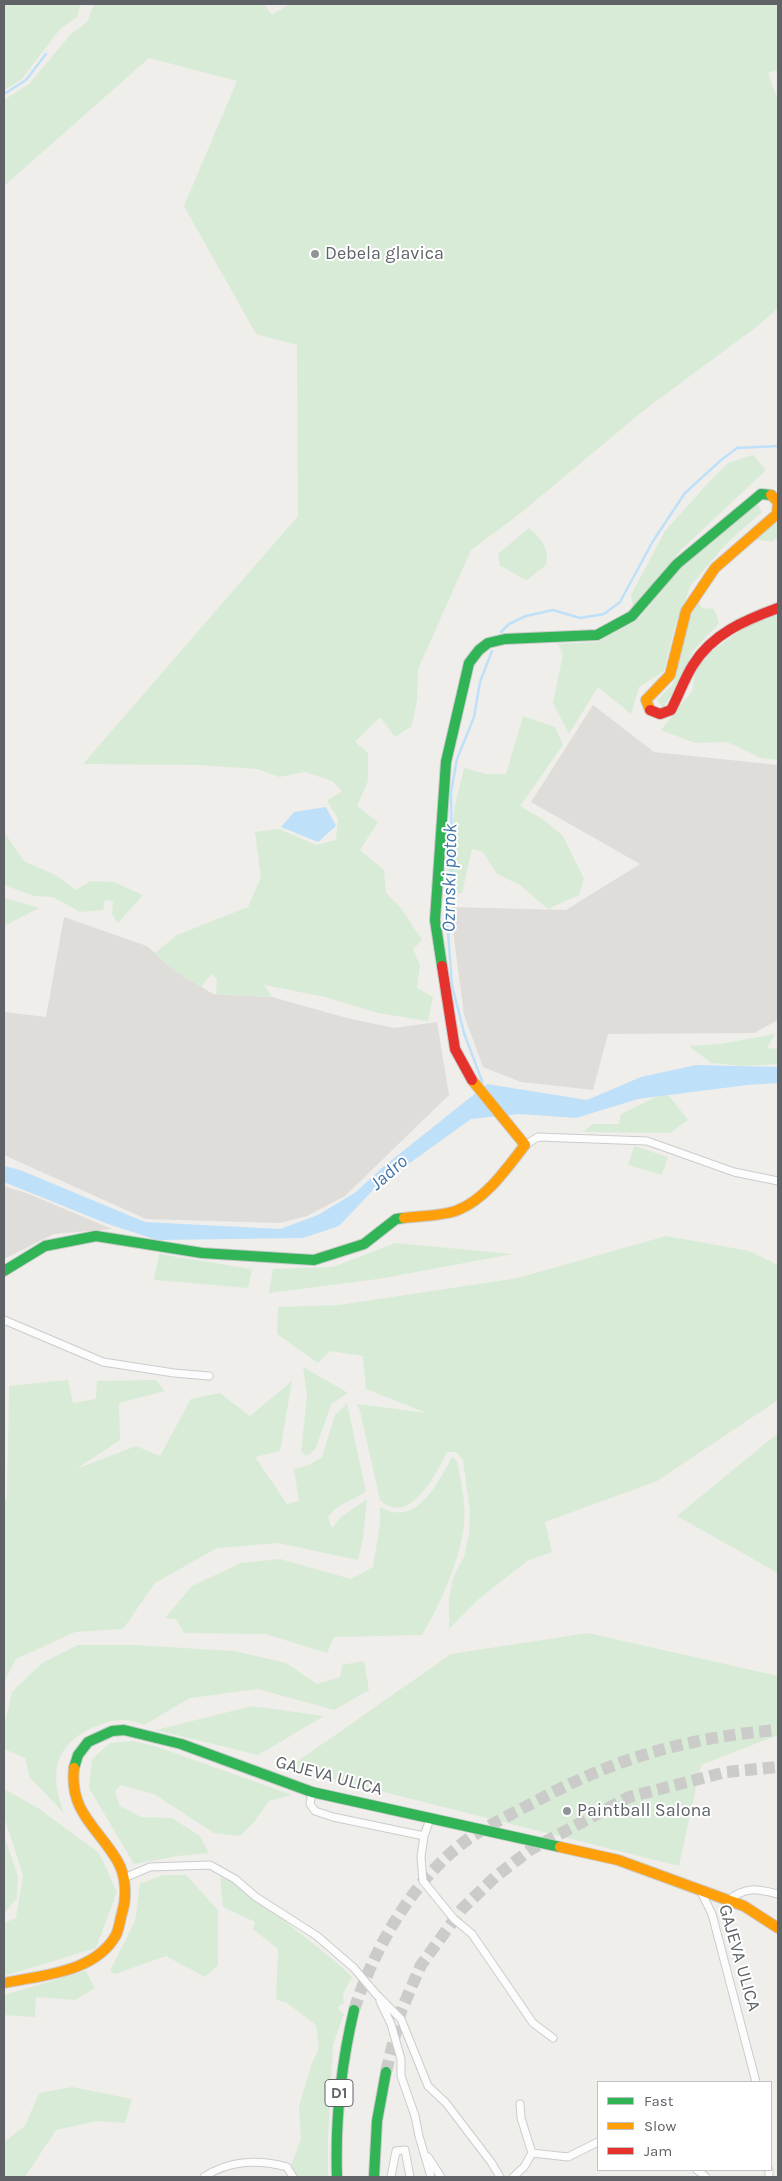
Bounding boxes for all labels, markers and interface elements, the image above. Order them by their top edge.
place label: Debela glavica [325,243,444,265]
marker: Debela glavica [309,248,321,260]
water label: Ozrnski potok [438,823,462,933]
water label: Jadro [365,1150,413,1196]
street label: GAJEVA ULICA [273,1751,385,1801]
place label: Paintball Salona [577,1800,711,1822]
marker: Paintball Salona [561,1805,573,1817]
street label: GAJEVA ULICA [713,1902,765,2014]
road number: D1 [325,2080,353,2106]
legend [597,2081,772,2171]
text: Fast [644,2092,673,2110]
text: Slow [644,2117,676,2135]
text: Jam [644,2142,672,2160]

